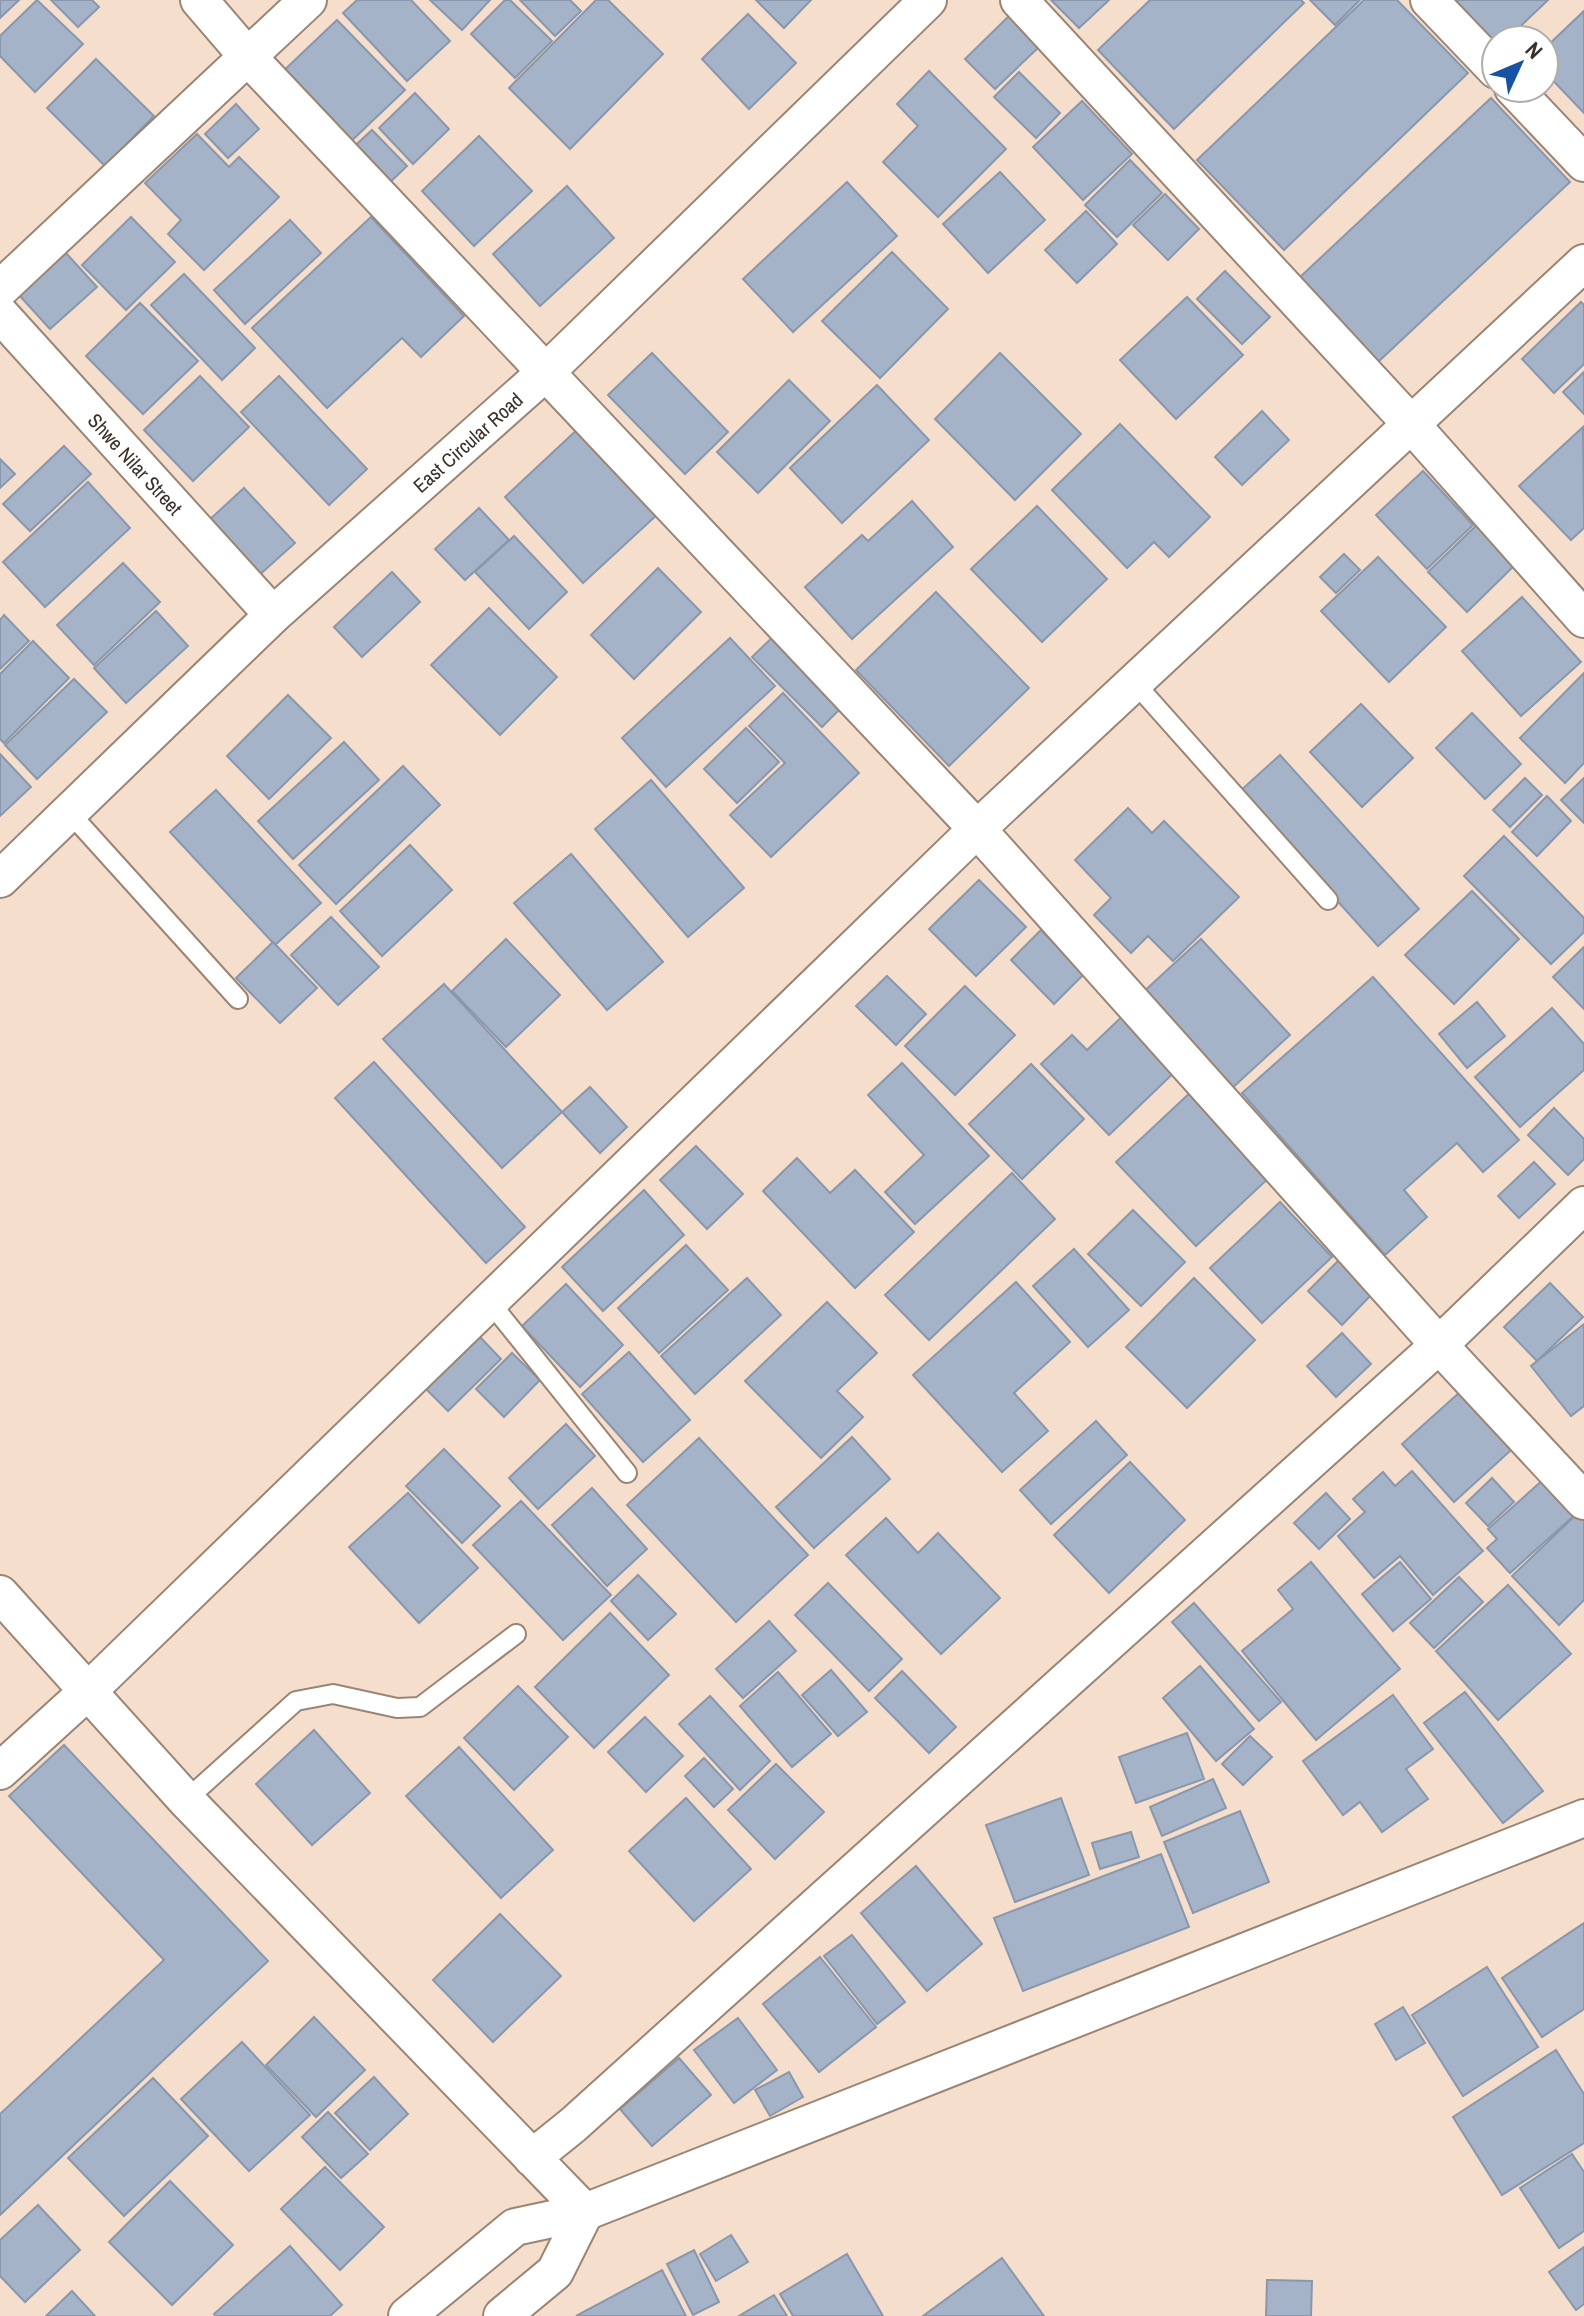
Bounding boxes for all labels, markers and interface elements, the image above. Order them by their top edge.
north arrow [1480,24,1560,104]
text: N [1519,35,1550,65]
street label: East Circular Road [407,386,528,498]
street label: Shwe Nilar Street [83,407,189,521]

